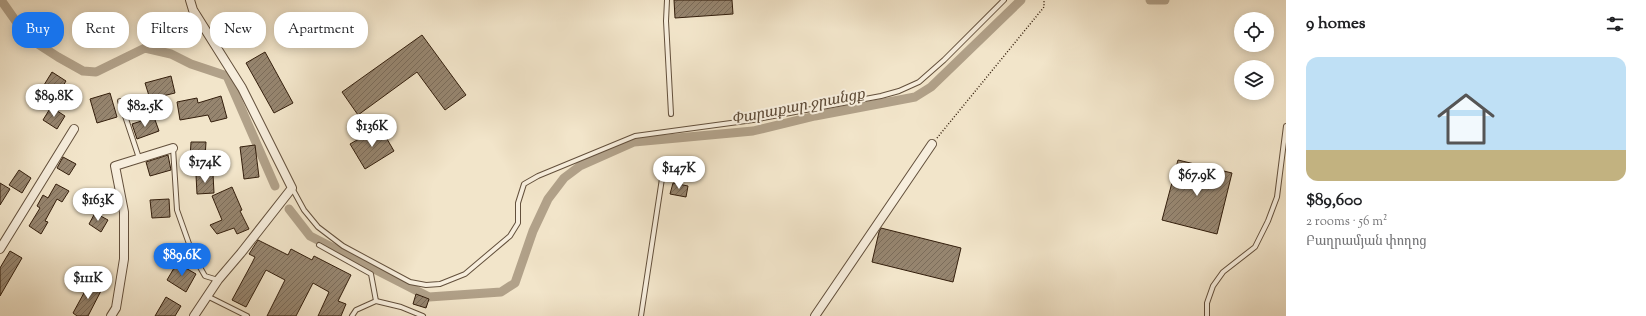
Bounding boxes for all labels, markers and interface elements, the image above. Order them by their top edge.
chip: Buy [12,12,64,48]
chip: Rent [72,12,129,48]
chip: Filters [137,12,202,48]
chip: New [210,12,266,48]
chip: Apartment [274,12,368,48]
map controls [1234,12,1274,100]
button: locate [1234,12,1274,52]
text: 9 homes [1306,12,1365,36]
icon: filters [1604,13,1626,35]
button: layers [1234,60,1274,100]
icon: home [1430,83,1502,155]
pin: $89.8K [21,84,87,118]
water label: Փարաքար ջրանցք [730,84,868,131]
text: $89.8K [35,88,73,106]
pin: $82.5K [112,94,178,128]
text: $82.5K [127,98,163,116]
pin: $136K [344,114,400,148]
text: $136K [356,118,388,136]
pin: $174K [177,150,233,184]
text: $174K [189,154,221,172]
pin: $147K [651,156,707,190]
text: $147K [662,160,696,178]
pin: $67.9K [1164,163,1230,197]
text: $67.9K [1178,167,1216,185]
pin: $163K [70,188,126,222]
text: $89,600 [1306,189,1362,213]
text: $163K [82,192,114,210]
text: 2 rooms · 56 m² [1306,213,1387,231]
text: Բաղրամյան փողոց [1306,233,1427,251]
pin: $89.6K [149,243,215,277]
text: $89.6K [163,247,201,265]
pin: $111K [60,266,116,300]
text: $111K [73,270,103,288]

